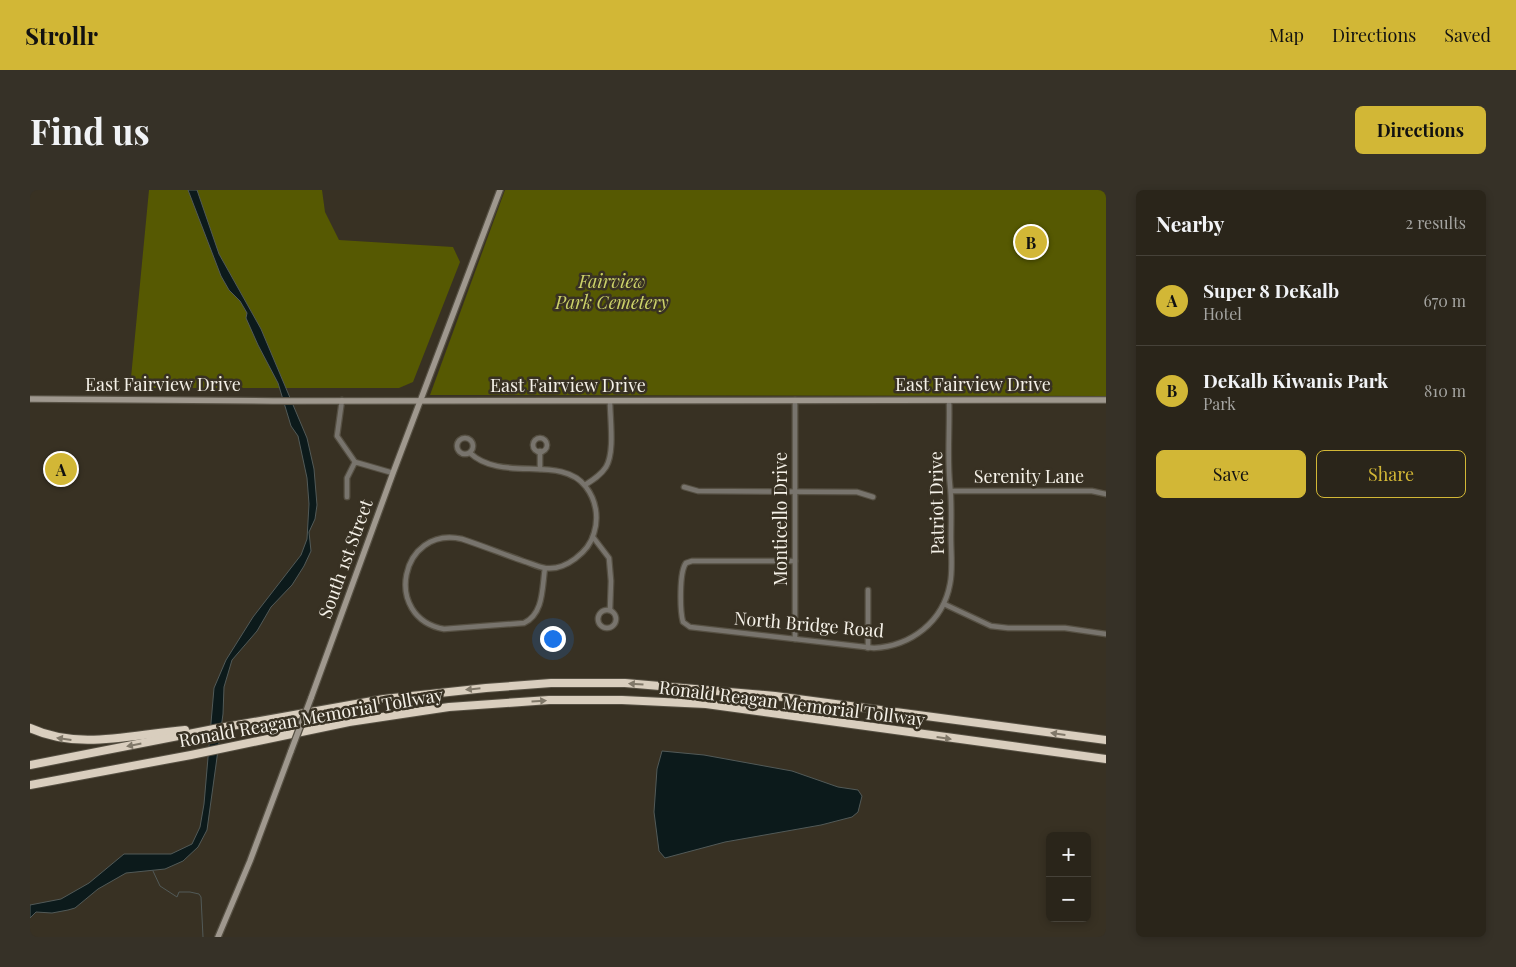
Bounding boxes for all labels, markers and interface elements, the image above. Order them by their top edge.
text: Strollr [25,19,98,51]
text: Map [1269,23,1304,47]
text: Directions [1332,23,1416,47]
text: Saved [1444,23,1491,47]
button: Directions [1355,106,1486,154]
text: Find us [30,107,150,154]
text: Nearby [1156,209,1225,237]
text: 2 results [1406,212,1466,233]
pin: B [1015,223,1047,261]
park label: Fairview Park Cemetery [554,269,669,314]
text: Super 8 DeKalb [1203,277,1339,303]
text: A [1167,290,1177,311]
text: 670 m [1423,290,1466,311]
text: Hotel [1203,303,1242,324]
text: DeKalb Kiwanis Park [1203,367,1388,393]
street label: East Fairview Drive [85,372,241,396]
street label: East Fairview Drive [895,372,1051,396]
street label: East Fairview Drive [490,373,646,397]
text: B [1167,380,1177,401]
text: 810 m [1424,380,1466,401]
text: Park [1203,393,1236,414]
pin: A [45,450,77,488]
button: Save [1156,450,1306,498]
button: Share [1316,450,1466,498]
street label: Patriot Drive [923,451,949,555]
street label: Monticello Drive [768,452,792,586]
street label: Serenity Lane [974,464,1084,488]
street label: South 1st Street [312,495,378,622]
street label: North Bridge Road [733,605,886,643]
your location [540,626,566,652]
street label: Ronald Reagan Memorial Tollway [658,675,927,731]
one-way arrow [627,680,643,688]
street label: Ronald Reagan Memorial Tollway [177,682,445,752]
one-way arrow [465,685,481,693]
one-way arrow [531,696,547,704]
one-way arrow [1049,730,1065,738]
one-way arrow [56,734,72,742]
one-way arrow [936,734,952,742]
one-way arrow [126,741,142,749]
map controls [1046,832,1091,922]
button: + [1046,832,1091,877]
button: − [1046,877,1091,922]

